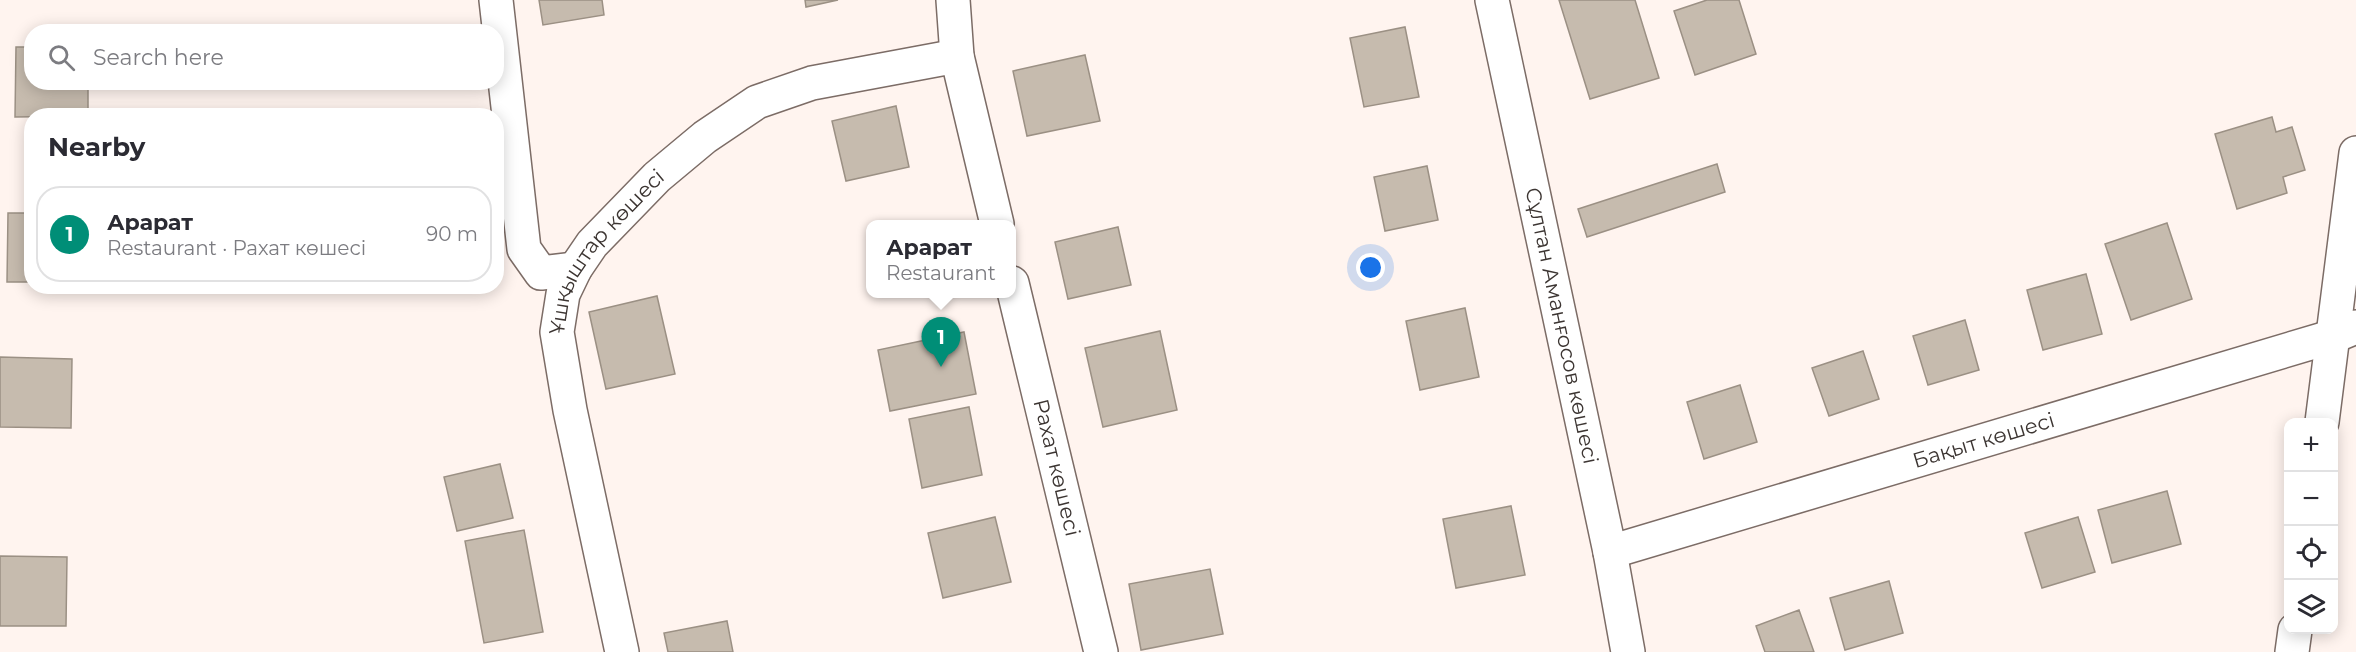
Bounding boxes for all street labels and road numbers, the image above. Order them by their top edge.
street label: Ұшқыштар көшесі [544,163,669,336]
street label: Сұлтан Аманғосов көшесі [1520,185,1604,466]
street label: Рахат көшесі [1028,396,1086,539]
street label: Бақыт көшесі [1910,407,2058,473]

